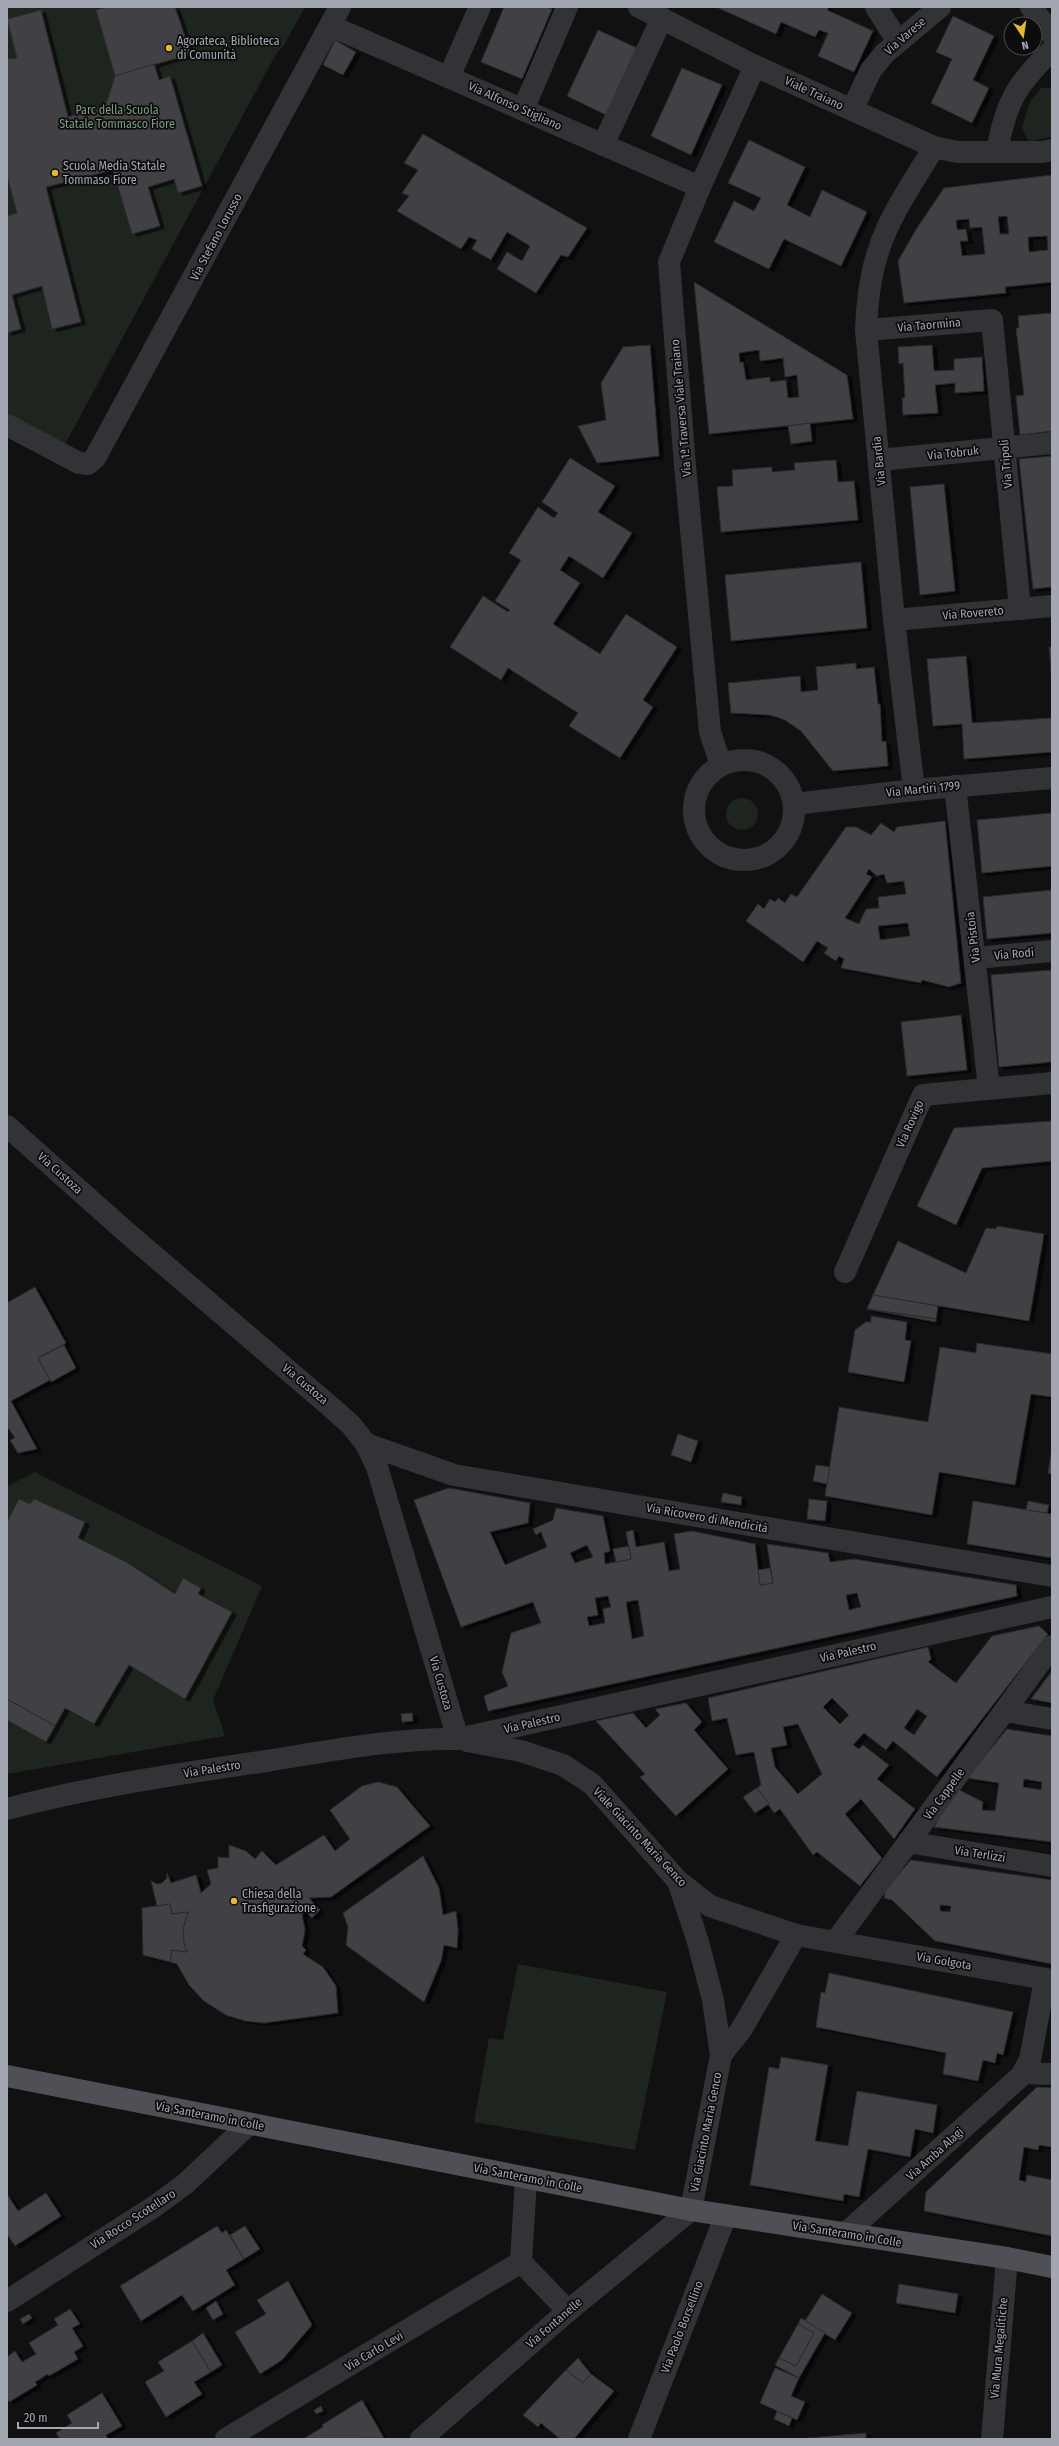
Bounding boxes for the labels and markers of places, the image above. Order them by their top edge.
place label: Agorateca, Biblioteca di Comunità [177,34,280,62]
marker: Agorateca, Biblioteca di Comunità [164,43,174,53]
place label: Scuola Media Statale Tommaso Fiore [63,159,165,187]
marker: Scuola Media Statale Tommaso Fiore [50,168,60,178]
place label: Chiesa della Trasfigurazione [242,1887,316,1915]
marker: Chiesa della Trasfigurazione [229,1896,239,1906]

